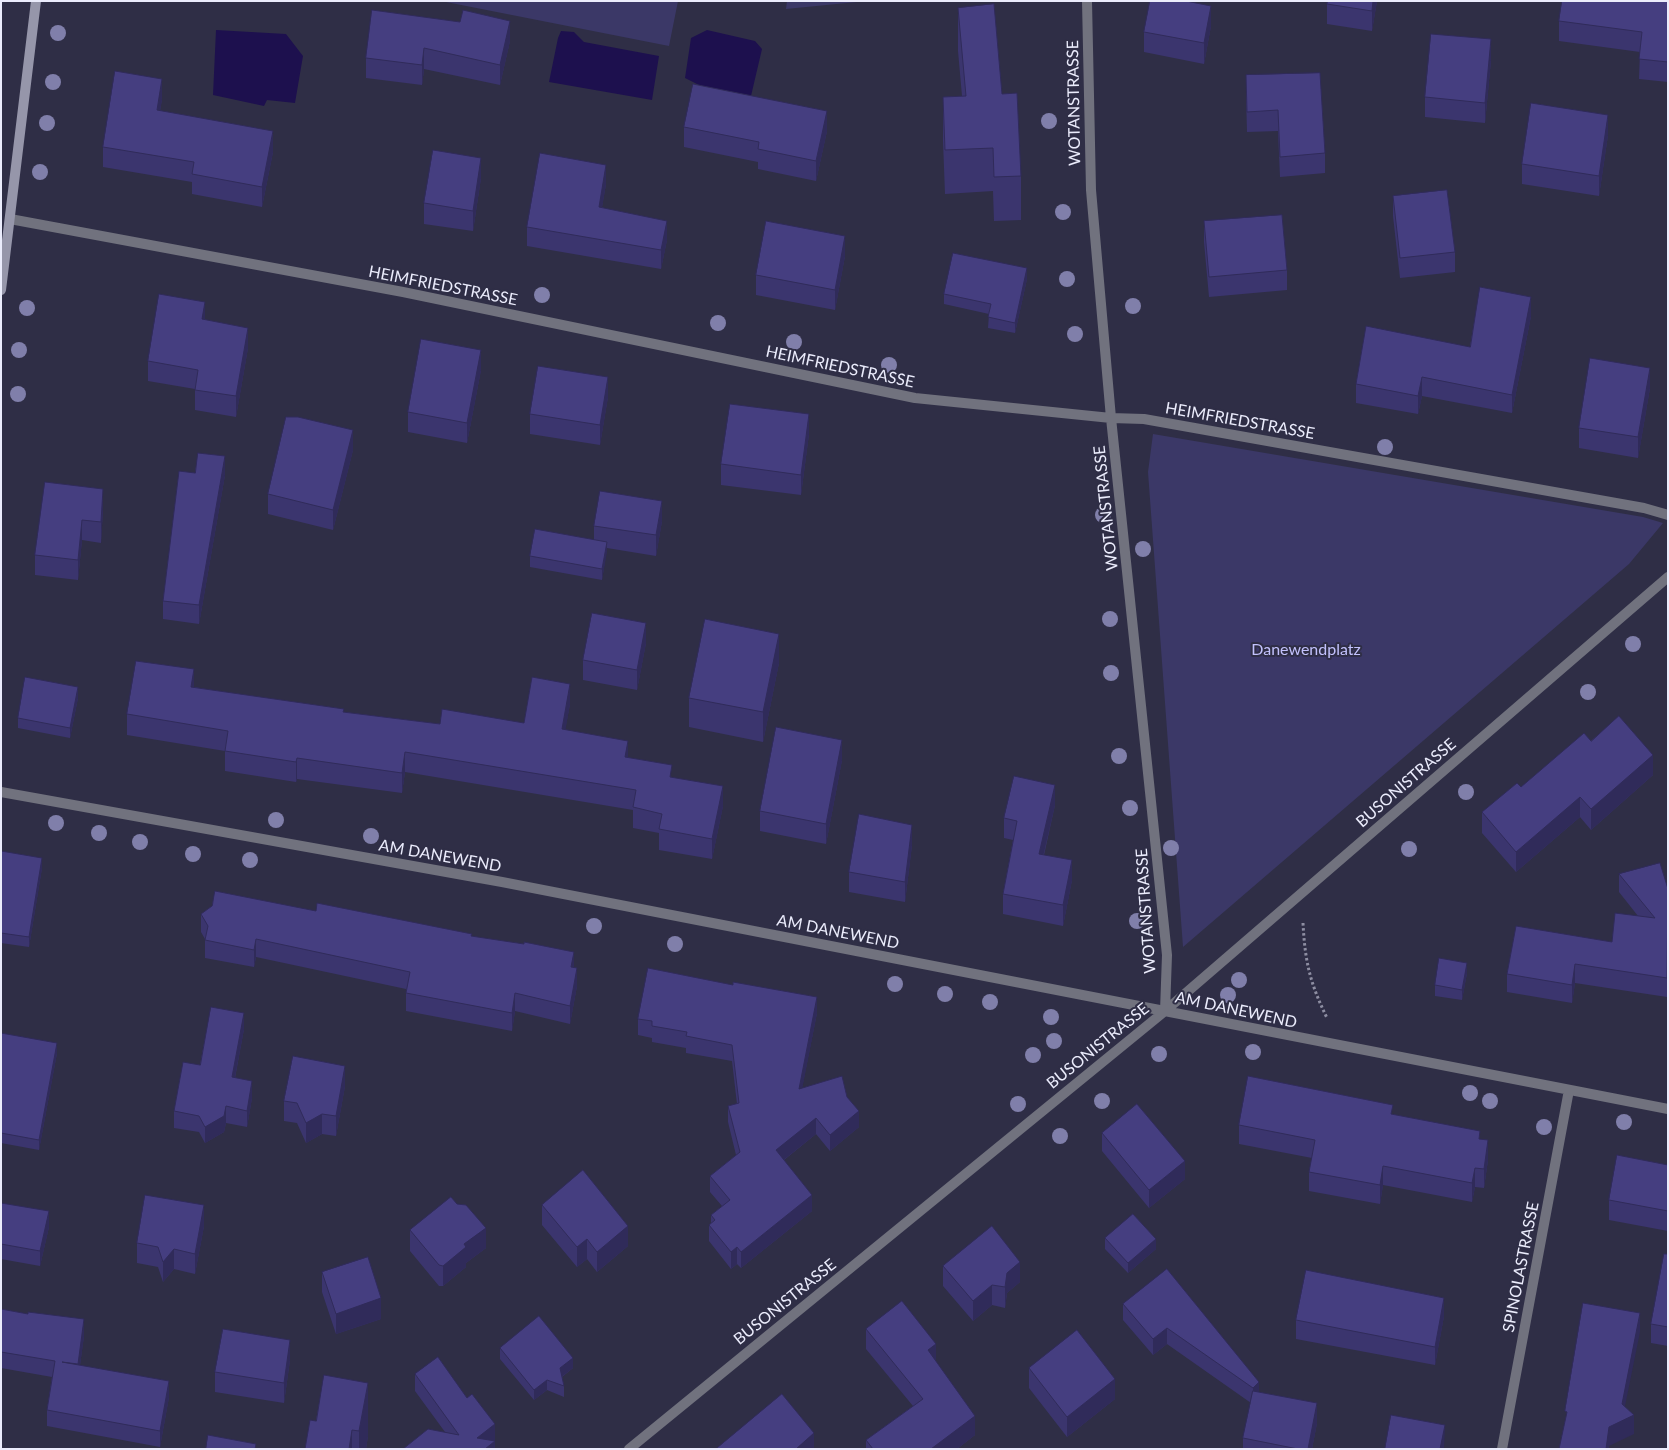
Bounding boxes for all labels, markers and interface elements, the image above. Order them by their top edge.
street label: WOTANSTRASSE [1063,40,1085,166]
street label: HEIMFRIEDSTRASSE [367,262,519,310]
street label: HEIMFRIEDSTRASSE [764,342,916,392]
street label: HEIMFRIEDSTRASSE [1164,398,1316,444]
street label: WOTANSTRASSE [1090,445,1122,571]
park label: Danewendplatz [1251,640,1361,660]
street label: BUSONISTRASSE [1352,734,1460,832]
street label: AM DANEWEND [377,836,503,876]
street label: WOTANSTRASSE [1132,848,1160,974]
street label: AM DANEWEND [775,911,901,953]
street label: AM DANEWEND [1173,988,1299,1032]
street label: BUSONISTRASSE [1043,999,1153,1093]
street label: SPINOLASTRASSE [1499,1200,1543,1334]
street label: BUSONISTRASSE [730,1255,840,1349]

